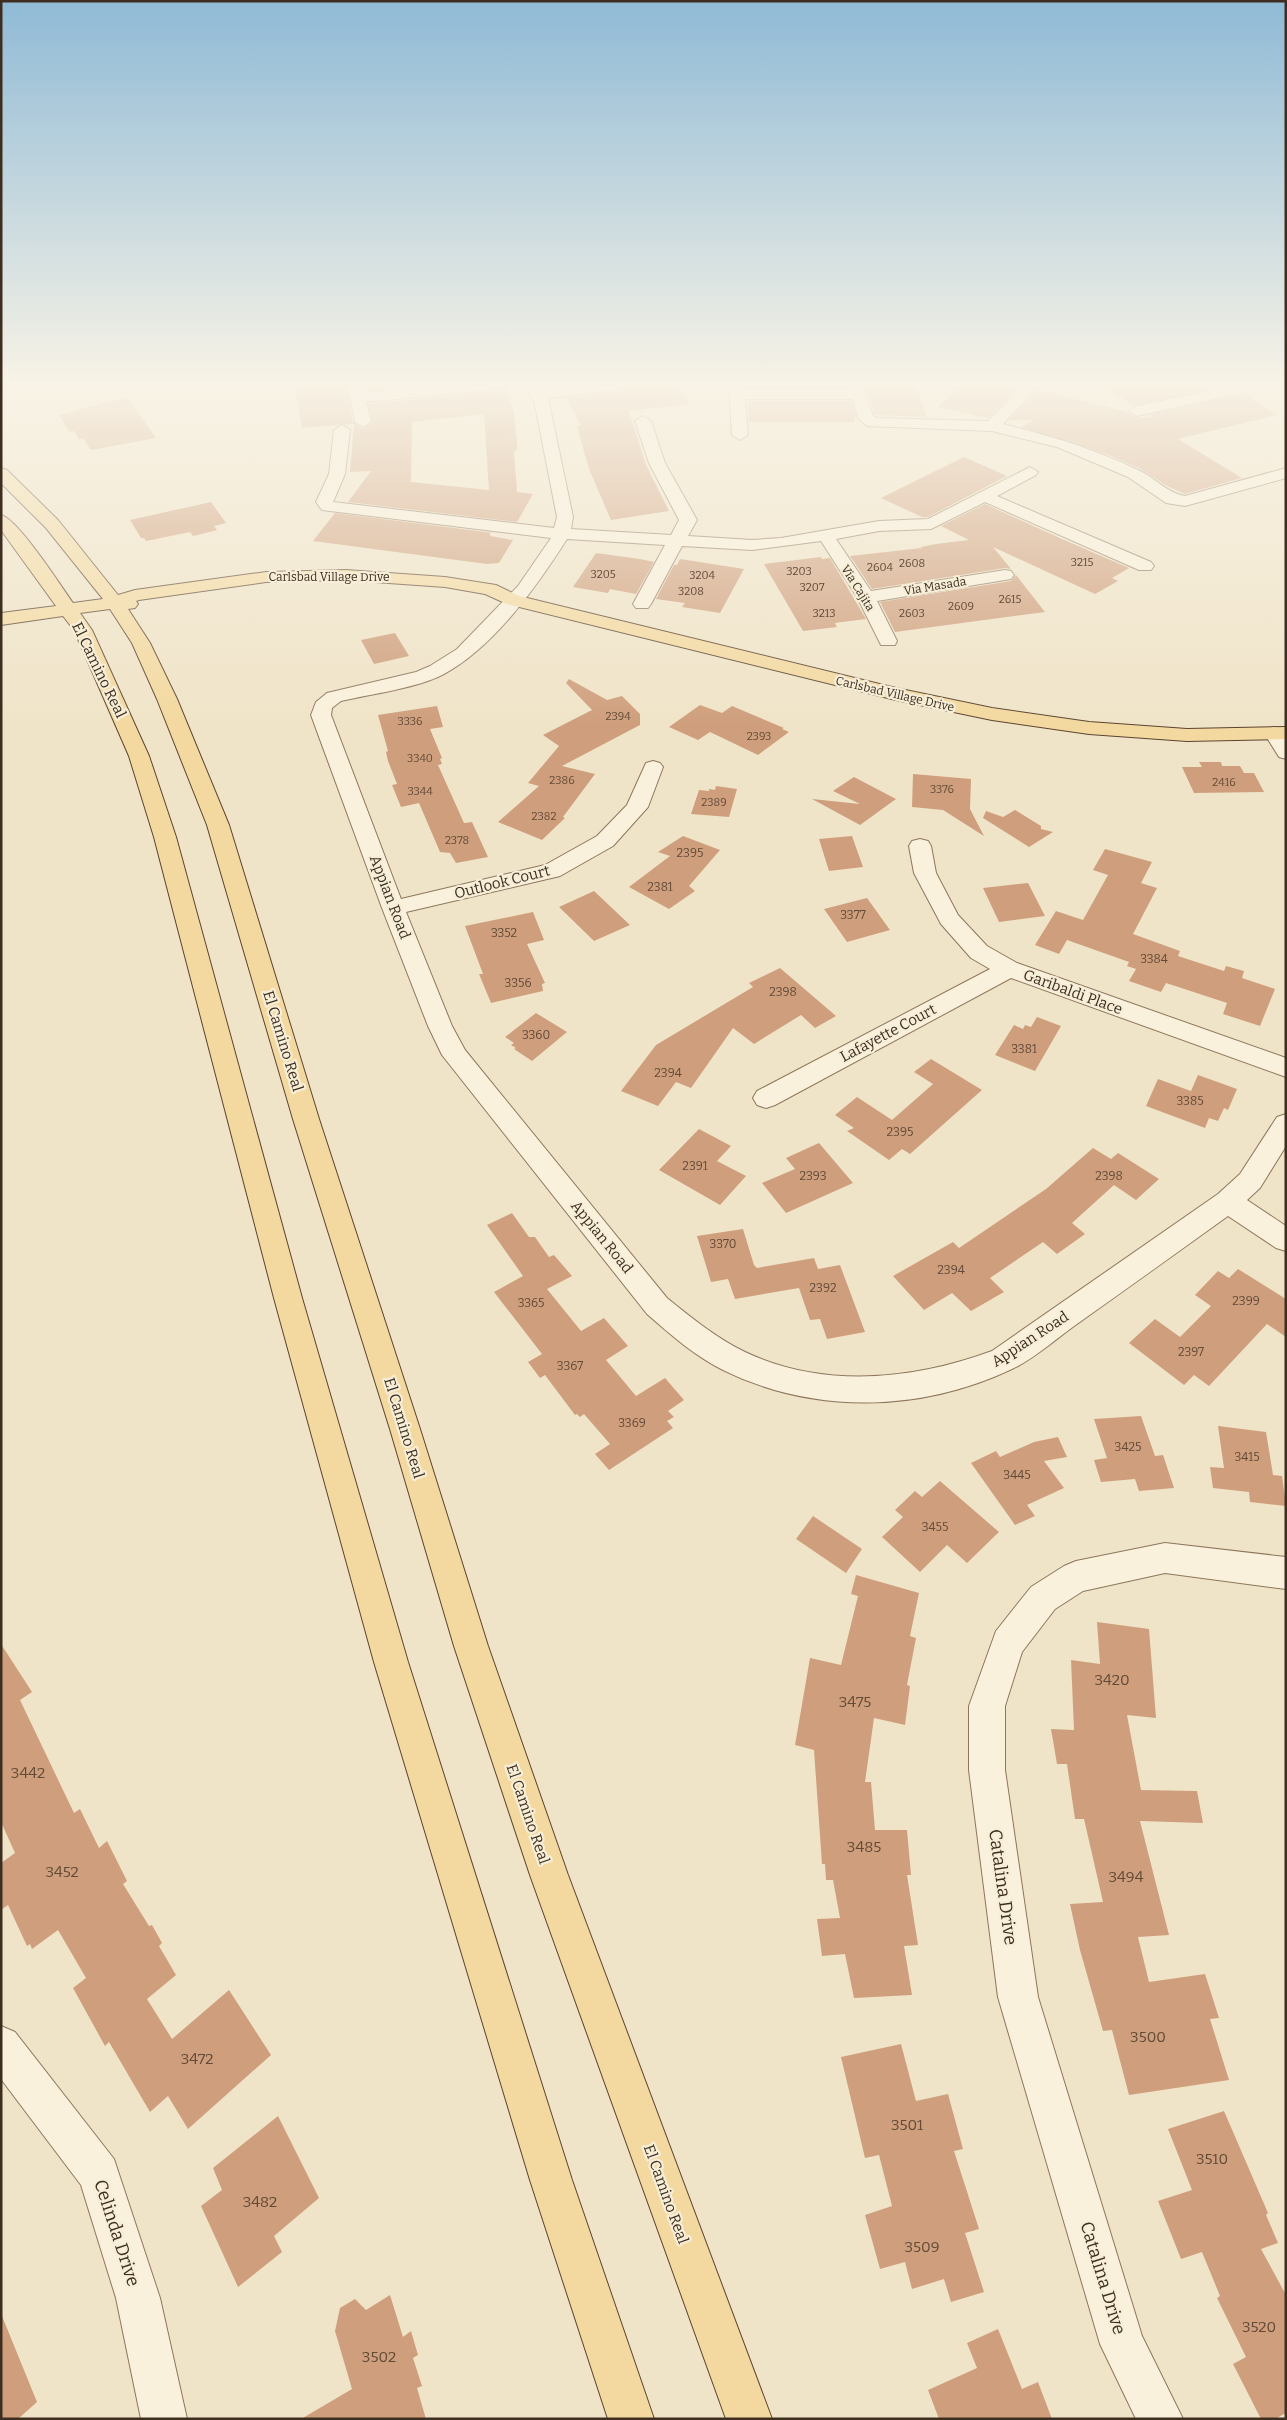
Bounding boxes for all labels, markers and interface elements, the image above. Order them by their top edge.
house number: 3215 [1071,556,1093,569]
house number: 2608 [899,557,925,570]
house number: 2604 [867,561,894,574]
street label: Via Cajita [838,562,878,614]
house number: 3203 [786,565,812,578]
house number: 3205 [590,568,616,581]
house number: 3204 [689,569,715,582]
street label: Carlsbad Village Drive [268,570,390,584]
street label: Via Masada [903,574,968,598]
house number: 3207 [800,581,825,594]
house number: 3208 [678,585,704,598]
house number: 2615 [999,593,1021,606]
house number: 2609 [948,600,974,613]
house number: 3213 [813,607,836,620]
house number: 2603 [899,607,925,620]
street label: El Camino Real [68,619,130,721]
street label: Carlsbad Village Drive [834,674,956,714]
house number: 2394 [605,710,631,723]
house number: 3336 [398,715,422,728]
house number: 2393 [747,730,771,743]
house number: 3340 [407,752,433,765]
house number: 2386 [549,774,575,787]
house number: 2416 [1212,776,1236,789]
house number: 3376 [930,783,954,796]
house number: 3344 [407,785,433,798]
house number: 2389 [701,796,727,809]
house number: 2382 [532,810,556,823]
house number: 2378 [445,834,469,847]
house number: 2395 [677,846,703,860]
street label: Appian Road [366,852,414,942]
street label: Outlook Court [452,861,552,903]
house number: 2381 [647,880,673,894]
house number: 3377 [840,908,866,922]
house number: 3352 [491,926,517,940]
house number: 3384 [1140,952,1168,966]
street label: Garibaldi Place [1021,966,1125,1018]
house number: 3356 [505,976,531,990]
house number: 2398 [769,985,797,999]
street label: El Camino Real [259,988,307,1094]
street label: Lafayette Court [837,1000,940,1066]
house number: 3360 [522,1028,550,1042]
house number: 3381 [1011,1042,1037,1056]
house number: 2394 [654,1066,682,1080]
house number: 3385 [1176,1094,1204,1108]
house number: 2395 [887,1125,913,1139]
house number: 2391 [682,1159,708,1173]
house number: 2393 [799,1169,827,1183]
house number: 2398 [1095,1169,1123,1183]
street label: Appian Road [567,1197,637,1277]
house number: 3370 [710,1237,736,1251]
house number: 2394 [937,1263,965,1277]
house number: 2392 [810,1281,836,1295]
house number: 2399 [1232,1294,1260,1308]
house number: 3365 [518,1296,544,1310]
street label: Appian Road [988,1307,1072,1371]
house number: 2397 [1178,1345,1204,1359]
house number: 3367 [557,1359,583,1373]
street label: El Camino Real [380,1375,428,1481]
house number: 3369 [618,1416,646,1430]
house number: 3425 [1115,1440,1141,1454]
house number: 3415 [1234,1450,1260,1464]
house number: 3445 [1003,1468,1031,1482]
house number: 3455 [922,1520,948,1534]
house number: 3420 [1094,1671,1130,1689]
house number: 3475 [839,1693,871,1711]
street label: El Camino Real [502,1762,554,1866]
house number: 3442 [11,1764,45,1782]
street label: Catalina Drive [984,1828,1022,1946]
house number: 3485 [847,1838,881,1856]
house number: 3452 [45,1863,79,1881]
house number: 3494 [1109,1868,1144,1886]
house number: 3500 [1130,2028,1166,2046]
house number: 3472 [181,2050,213,2068]
house number: 3501 [891,2116,923,2134]
street label: El Camino Real [640,2142,692,2246]
house number: 3510 [1196,2150,1228,2168]
street label: Celinda Drive [89,2177,145,2289]
house number: 3482 [243,2193,277,2211]
street label: Catalina Drive [1075,2219,1131,2337]
house number: 3509 [905,2238,939,2256]
house number: 3520 [1242,2318,1276,2336]
house number: 3502 [362,2348,396,2366]

